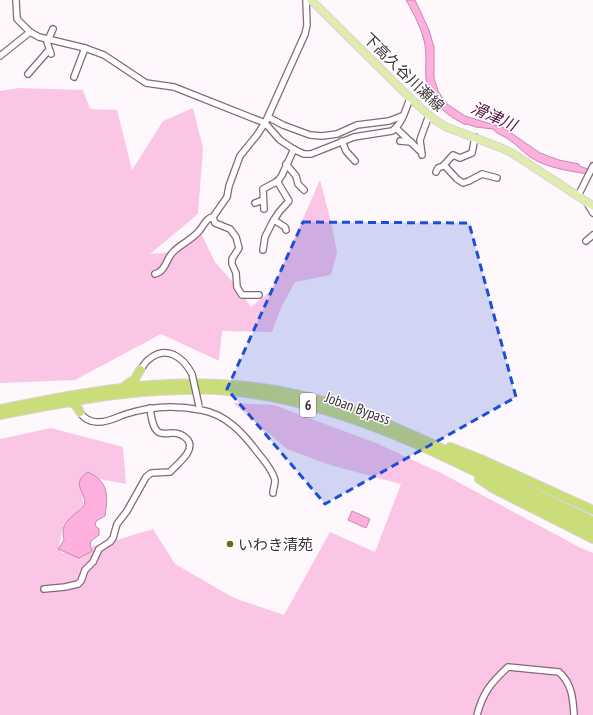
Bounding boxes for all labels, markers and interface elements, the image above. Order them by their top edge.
street label: 下高久谷川瀬線 [360,29,448,115]
water label: 滑津川 [468,97,522,136]
street label: Joban Bypass [322,387,393,429]
road number: 6 [300,393,316,417]
place label: いわき清苑 [238,535,313,554]
marker: いわき清苑 [225,539,235,549]

